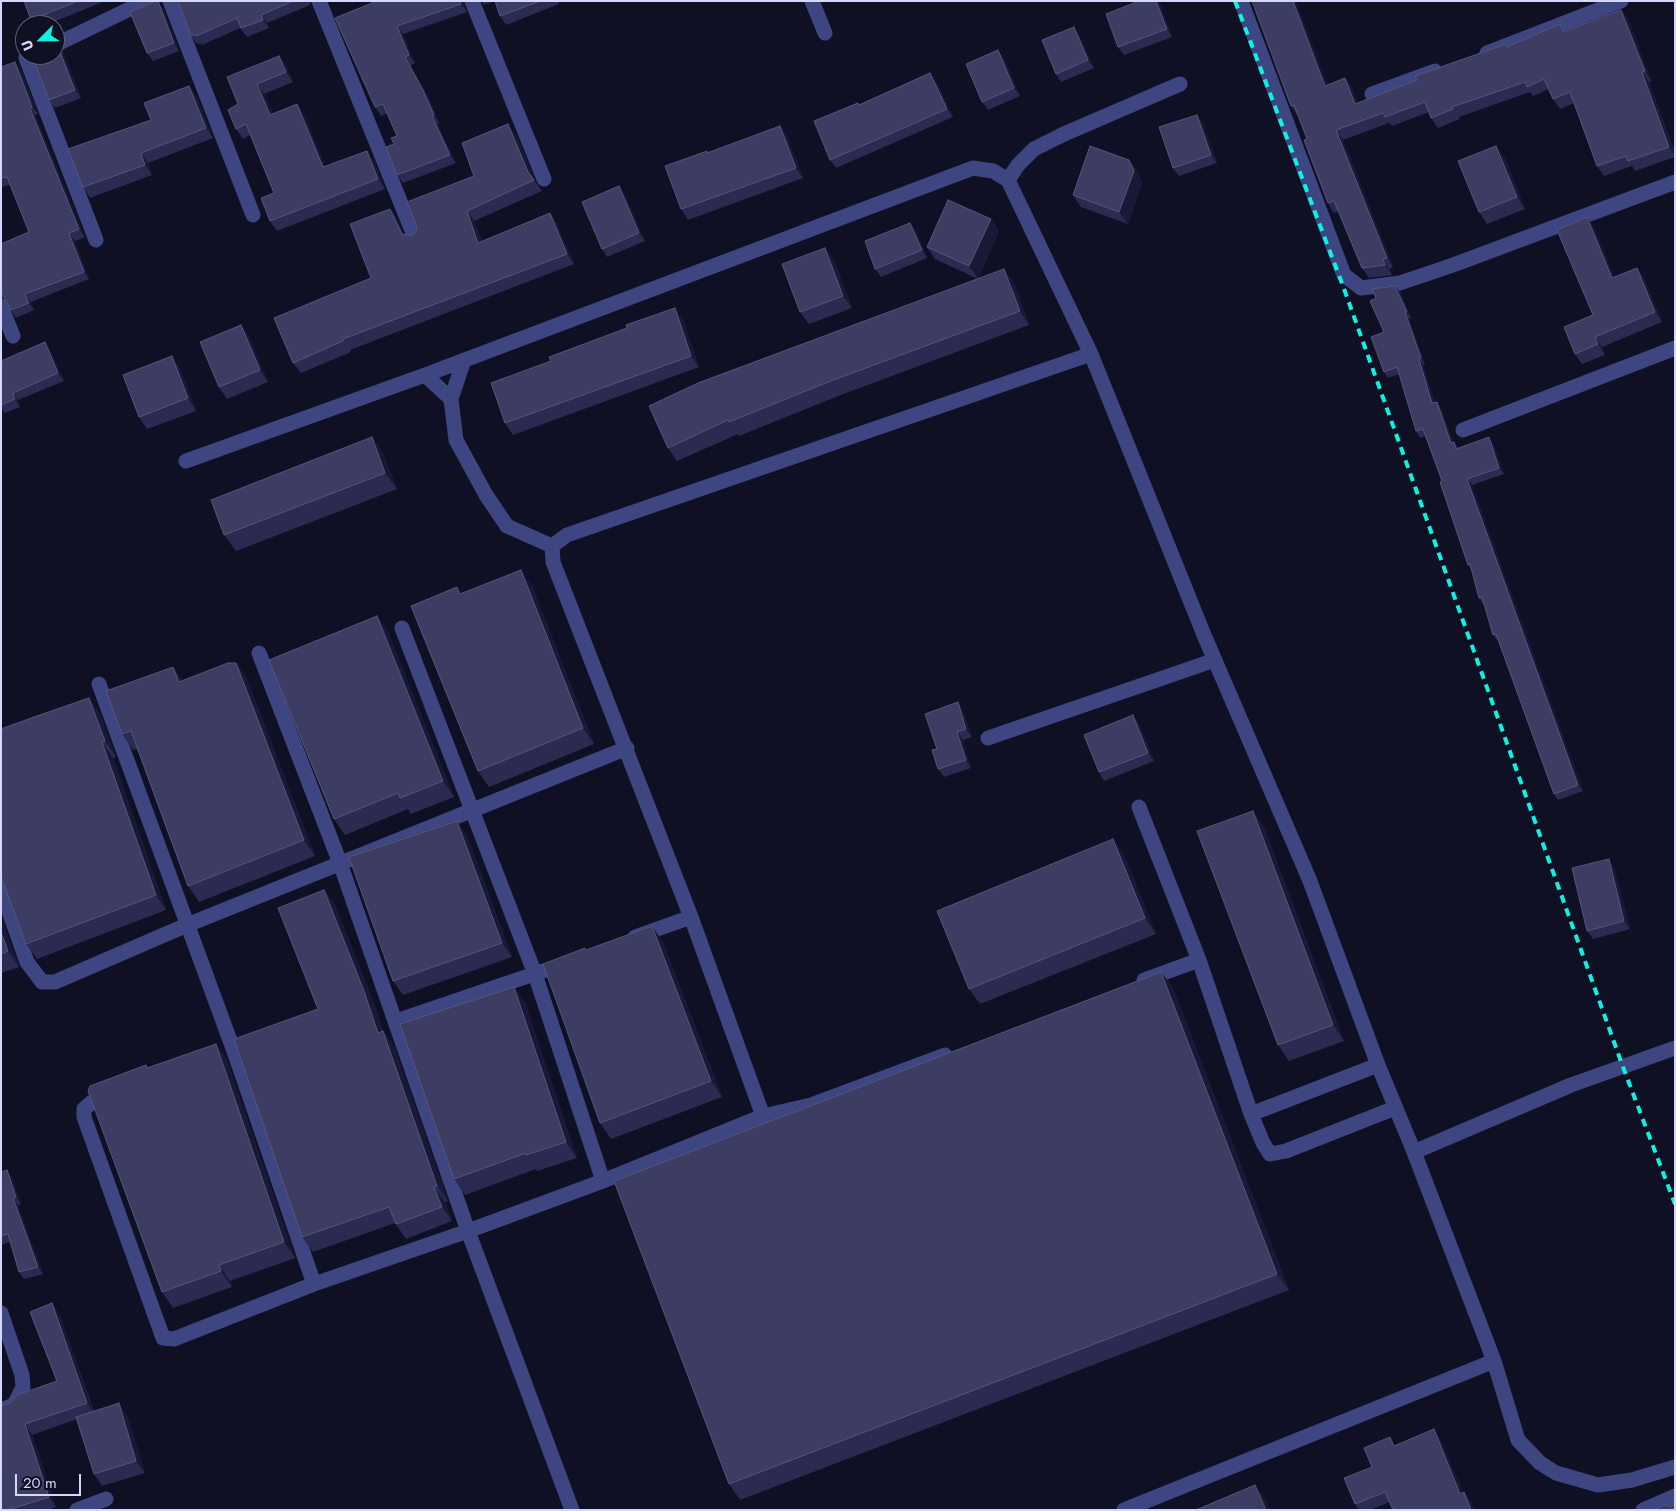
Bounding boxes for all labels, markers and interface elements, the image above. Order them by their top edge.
north arrow [15,15,65,65]
text: U [16,37,38,54]
scale bar [18,1464,84,1496]
text: 20 m [23,1472,57,1494]

